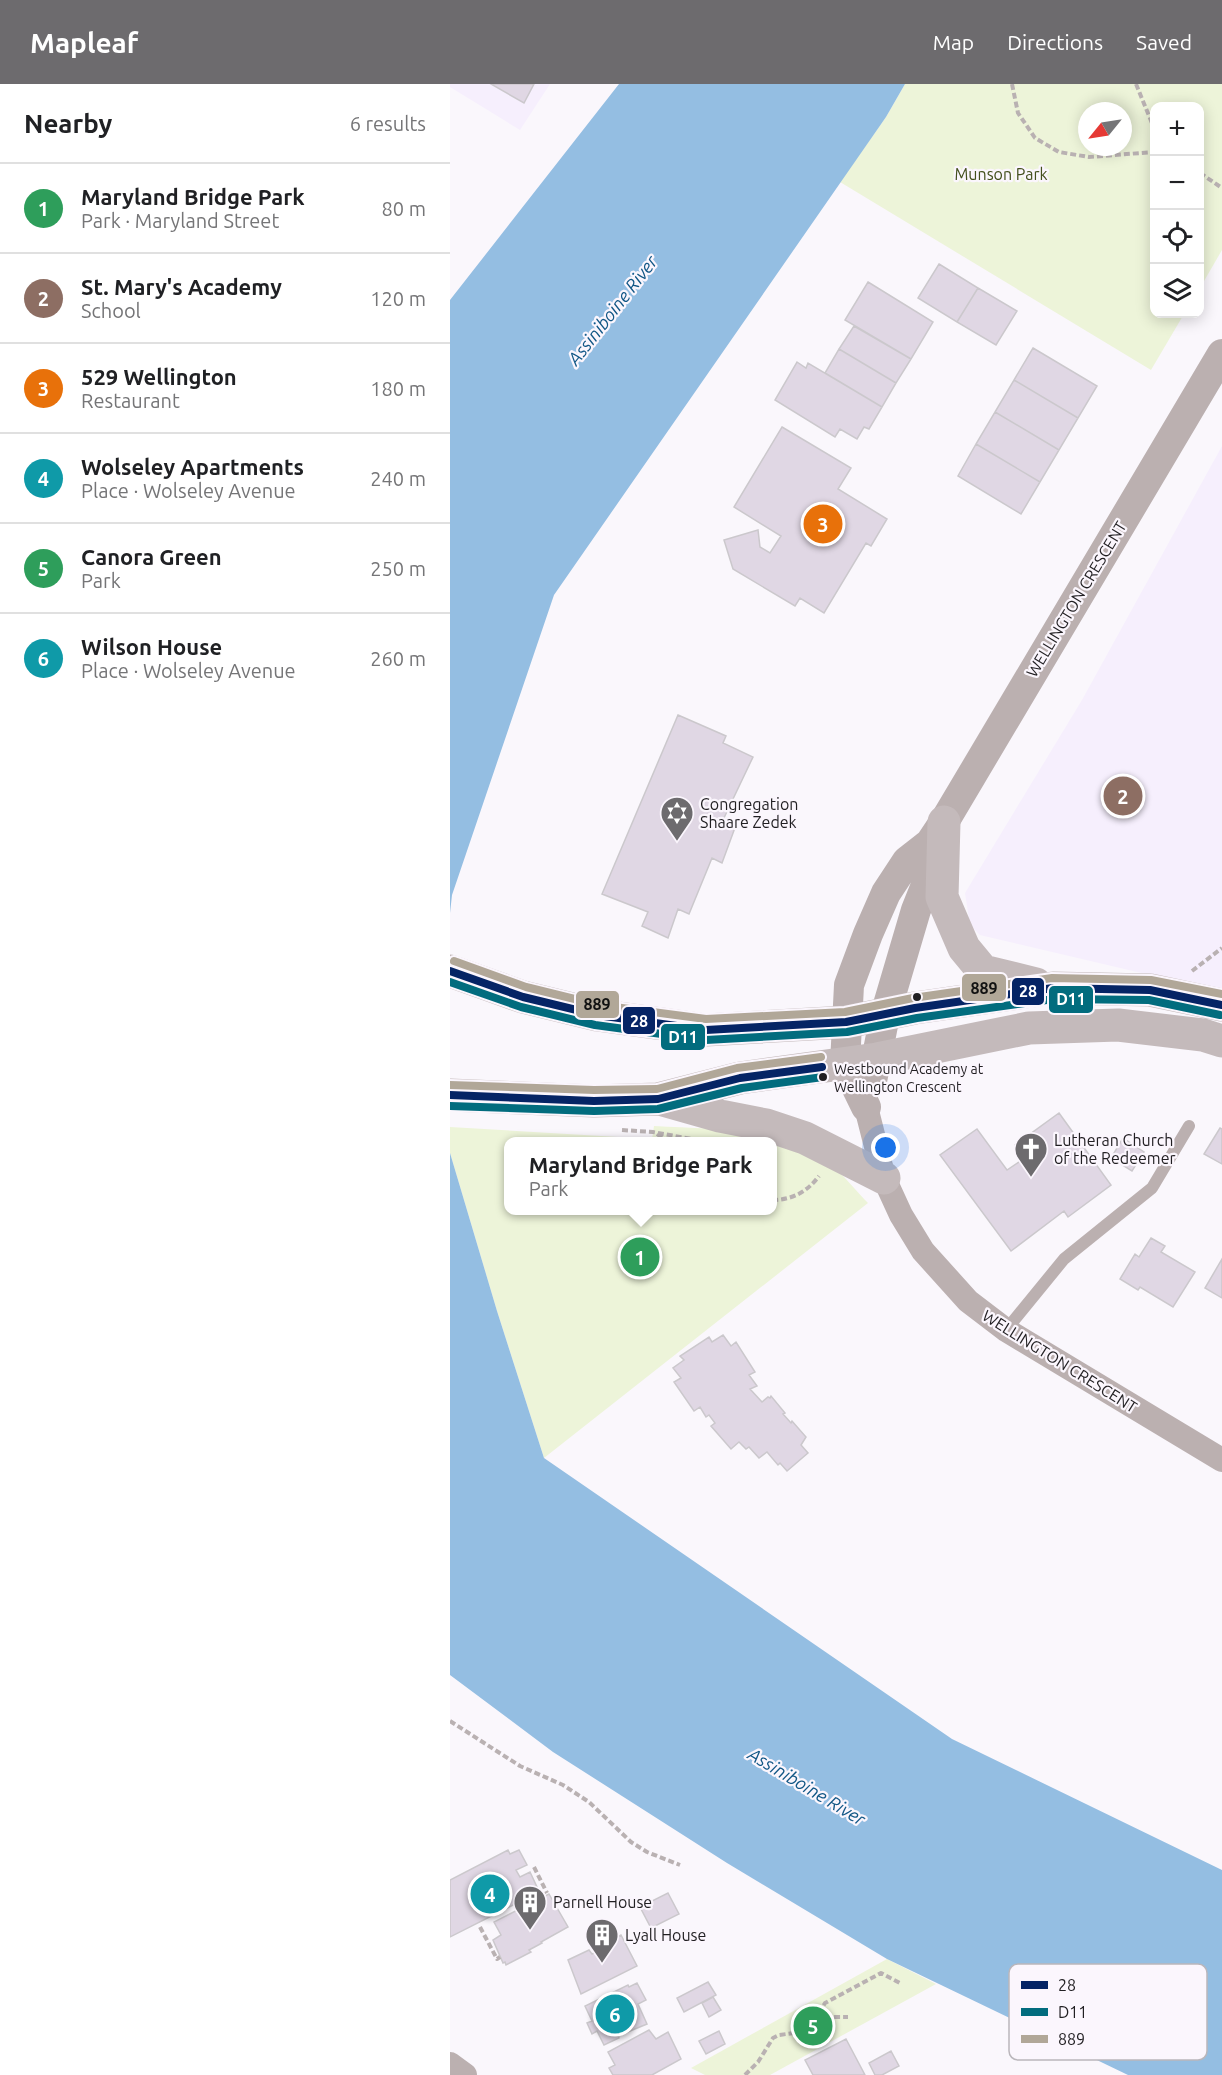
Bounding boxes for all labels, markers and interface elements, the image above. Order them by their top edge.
text: Mapleaf [30,27,138,58]
text: Map [933,30,974,54]
text: Directions [1007,30,1103,54]
text: Saved [1136,30,1192,54]
north arrow [1078,102,1132,156]
map controls [1150,102,1204,318]
button: + [1150,102,1204,156]
text: Nearby [24,109,112,138]
text: 6 results [350,112,426,135]
button: − [1150,156,1204,210]
park label: Munson Park [954,165,1048,183]
text: Maryland Bridge Park [81,184,305,209]
text: 1 [38,197,49,220]
text: 80 m [382,197,426,220]
text: Park · Maryland Street [81,209,279,232]
button: locate [1150,210,1204,264]
water label: Assiniboine River [563,251,662,369]
button: layers [1150,264,1204,318]
text: St. Mary's Academy [81,274,282,299]
text: 2 [38,287,49,310]
text: 120 m [370,287,426,310]
text: School [81,299,141,322]
text: 529 Wellington [81,364,237,389]
text: 3 [38,377,49,400]
text: 180 m [370,377,426,400]
text: Restaurant [81,389,180,412]
text: Wolseley Apartments [81,454,304,479]
text: 4 [38,467,49,490]
text: 240 m [370,467,426,490]
text: Place · Wolseley Avenue [81,479,296,502]
pin: 3 [804,502,842,546]
street label: WELLINGTON CRESCENT [1022,518,1130,680]
text: Canora Green [81,544,222,569]
text: 5 [38,557,49,580]
text: 250 m [370,557,426,580]
text: Park [81,569,121,592]
text: Wilson House [81,634,222,659]
text: 6 [38,647,49,670]
text: 260 m [370,647,426,670]
text: Place · Wolseley Avenue [81,659,296,682]
pin: 2 [1104,774,1142,818]
synagogue icon: Congregation Shaare Zedek [659,795,695,842]
place label: Congregation Shaare Zedek [700,795,798,831]
line badge: 889 [961,973,1007,1002]
line badge: 28 [1011,977,1045,1006]
text: 889 [970,979,998,997]
text: 28 [1019,982,1037,1000]
line badge: D11 [1048,985,1094,1014]
line badge: 889 [575,990,620,1019]
text: D11 [1056,990,1086,1008]
unlabelled marker [911,991,923,1003]
text: 889 [583,995,611,1013]
line badge: 28 [622,1006,656,1035]
text: 28 [630,1012,648,1030]
line badge: D11 [660,1023,706,1051]
text: D11 [668,1028,698,1046]
place label: Westbound Academy at Wellington Crescent [834,1061,984,1095]
marker: Westbound Academy at Wellington Crescent [817,1071,829,1083]
church icon: Lutheran Church of the Redeemer [1013,1131,1049,1178]
place label: Lutheran Church of the Redeemer [1054,1131,1176,1167]
your location [871,1133,900,1162]
popup [504,1137,777,1215]
text: Maryland Bridge Park [529,1152,752,1177]
text: Park [529,1177,568,1200]
pin: 1 [620,1234,660,1280]
street label: WELLINGTON CRESCENT [980,1306,1141,1416]
water label: Assiniboine River [744,1743,870,1829]
pin: 4 [470,1872,510,1916]
building icon: Parnell House [512,1884,548,1931]
place label: Parnell House [553,1893,652,1911]
building icon: Lyall House [584,1917,620,1964]
place label: Lyall House [625,1926,706,1944]
legend [1009,1964,1207,2060]
text: 28 [1058,1976,1076,1994]
pin: 6 [596,1992,634,2036]
text: D11 [1058,2003,1087,2021]
pin: 5 [794,2004,832,2048]
text: 889 [1058,2030,1085,2048]

